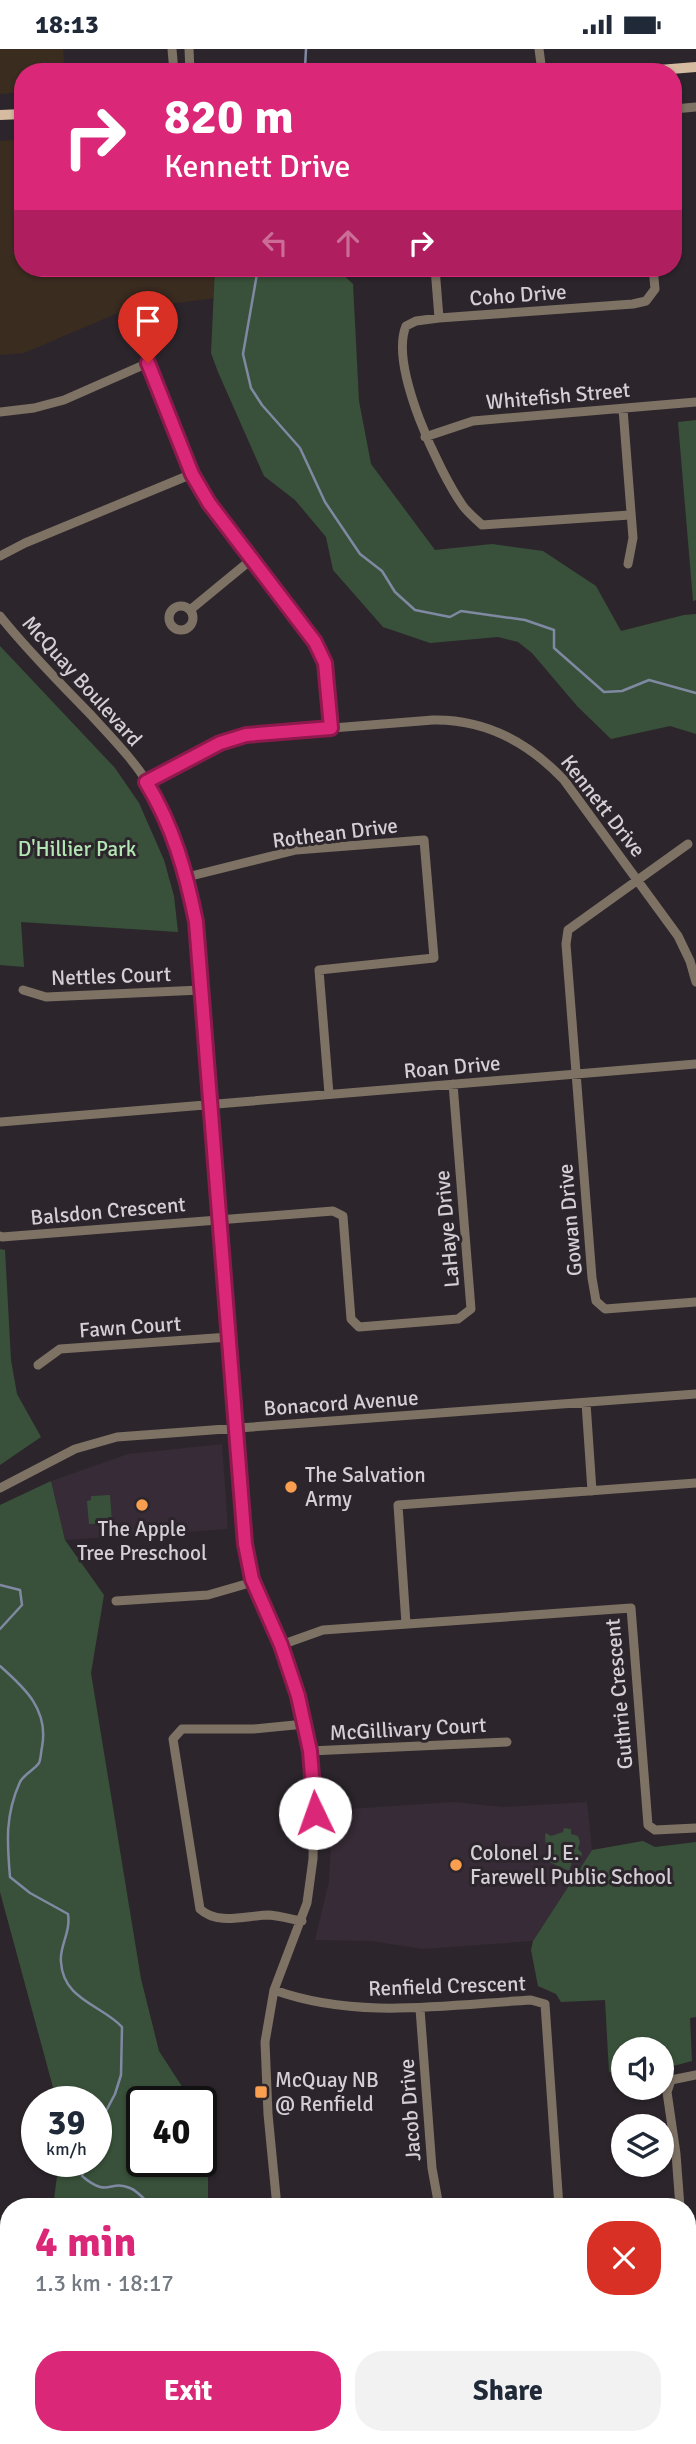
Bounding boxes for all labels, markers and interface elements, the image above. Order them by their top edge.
text: 18:13 [35,9,99,41]
text: 820 m [164,87,294,147]
icon: right [49,91,140,182]
text: Kennett Drive [164,147,351,186]
icon: left [256,224,294,262]
icon: ahead [329,224,367,262]
icon: right [402,224,440,262]
street label: Coho Drive [469,279,567,311]
pin [118,291,178,363]
icon: arrive [129,302,167,340]
street label: Whitefish Street [485,377,631,415]
street label: McQuay Boulevard [16,610,148,752]
street label: Kennett Drive [555,750,651,862]
street label: Rothean Drive [271,812,399,854]
park label: D'Hillier Park [18,836,137,862]
street label: Nettles Court [50,961,172,991]
street label: Roan Drive [403,1050,501,1084]
street label: Gowan Drive [552,1163,588,1277]
street label: LaHaye Drive [429,1169,465,1289]
street label: Balsdon Crescent [29,1191,187,1231]
street label: Fawn Court [78,1310,182,1344]
street label: Bonacord Avenue [263,1385,419,1421]
place label: The Salvation Army [305,1462,426,1512]
marker: The Salvation Army [283,1479,299,1495]
marker: The Apple Tree Preschool [134,1497,150,1513]
place label: The Apple Tree Preschool [77,1516,207,1566]
street label: Guthrie Crescent [599,1617,639,1771]
street label: McGillivary Court [329,1712,487,1746]
position arrow [278,1776,352,1850]
place label: Colonel J. E. Farewell Public School [470,1840,672,1890]
marker: Colonel J. E. Farewell Public School [448,1857,464,1873]
street label: Renfield Crescent [368,1970,526,2002]
map controls [611,2037,674,2177]
button: sound [611,2037,674,2100]
street label: Jacob Drive [393,2058,427,2162]
place label: McQuay NB @ Renfield [275,2067,379,2117]
marker: McQuay NB @ Renfield [253,2084,269,2100]
speed limit sign: 40 [126,2086,217,2177]
text: 39 [48,2101,85,2144]
button: layers [611,2114,674,2177]
text: km/h [46,2138,87,2160]
text: 4 min [35,2217,136,2268]
button: close [587,2221,661,2295]
text: 1.3 km · 18:17 [35,2269,174,2298]
button: Exit [35,2351,341,2431]
button: Share [355,2351,661,2431]

